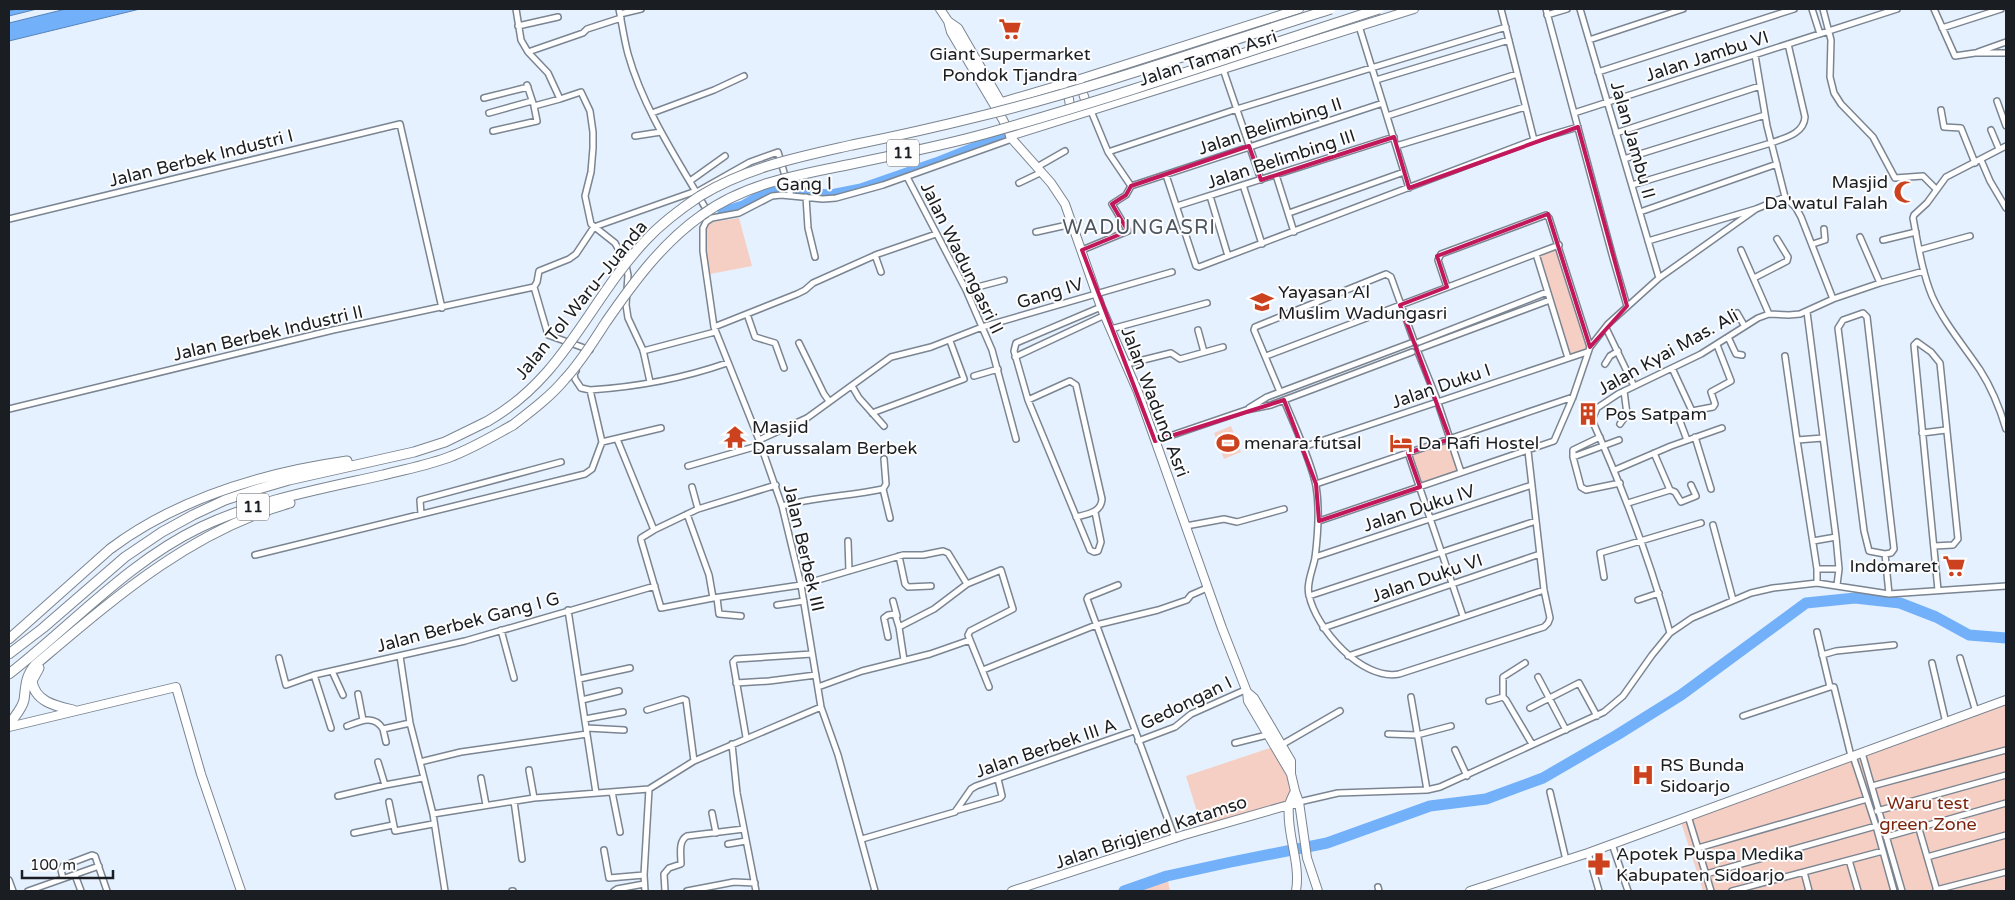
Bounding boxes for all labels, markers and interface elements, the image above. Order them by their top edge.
supermarket icon: Giant Supermarket Pondok Tjandra [997,16,1023,42]
street label: Jalan Taman Asri [1136,25,1280,91]
street label: Jalan Jambu VI [1643,26,1771,86]
place label: Giant Supermarket Pondok Tjandra [929,43,1091,86]
street label: Jalan Jambu II [1606,79,1660,201]
street label: Jalan Belimbing II [1195,92,1345,160]
street label: Jalan Berbek Industri I [107,124,295,192]
street label: Jalan Belimbing III [1204,125,1358,193]
road number: 11 [887,140,919,167]
place label: Masjid Da'watul Falah [1764,171,1888,214]
street label: Gang I [776,173,832,195]
street label: Jalan Wadungasri II [916,179,1008,337]
mosque icon: Masjid Da'watul Falah [1892,179,1918,205]
street label: Jalan Tol Waru–Juanda [510,216,652,384]
district label: WADUNGASRI [1062,216,1216,240]
street label: Gang IV [1014,272,1086,314]
place label: Yayasan Al Muslim Wadungasri [1278,281,1447,324]
school or university icon: Yayasan Al Muslim Wadungasri [1249,289,1275,315]
street label: Jalan Berbek Industri II [171,300,365,366]
street label: Jalan Kyai Mas. Ali [1594,304,1742,400]
street label: Jalan Wadung Asri [1116,324,1194,480]
street label: Jalan Duku I [1388,359,1494,413]
building icon: Pos Satpam [1575,401,1601,427]
place label: Pos Satpam [1605,403,1707,425]
place label: Masjid Darussalam Berbek [752,416,918,459]
temple icon: Masjid Darussalam Berbek [722,424,748,450]
sports icon: menara futsal [1215,430,1241,456]
hotel icon: Da Rafi Hostel [1388,430,1414,456]
place label: menara futsal [1244,432,1361,454]
place label: Da Rafi Hostel [1418,432,1539,454]
street label: Jalan Duku IV [1360,479,1478,536]
street label: Jalan Berbek III [779,482,829,614]
road number: 11 [237,494,269,520]
street label: Jalan Duku VI [1369,549,1485,607]
supermarket icon: Indomaret [1941,553,1967,579]
place label: Indomaret [1849,555,1938,577]
street label: Jalan Berbek Gang I G [374,587,562,657]
street label: Gedongan I [1137,671,1235,735]
street label: Jalan Berbek III A [973,714,1119,782]
place label: RS Bunda Sidoarjo [1660,754,1744,797]
hospital icon: RS Bunda Sidoarjo [1630,762,1656,788]
street label: Jalan Brigjend Katamso [1052,791,1250,873]
park label: Waru test green Zone [1879,792,1977,835]
place label: Apotek Puspa Medika Kabupaten Sidoarjo [1616,843,1804,886]
scale bar [22,848,114,880]
pharmacy icon: Apotek Puspa Medika Kabupaten Sidoarjo [1586,851,1612,877]
text: 100 m [30,856,76,874]

